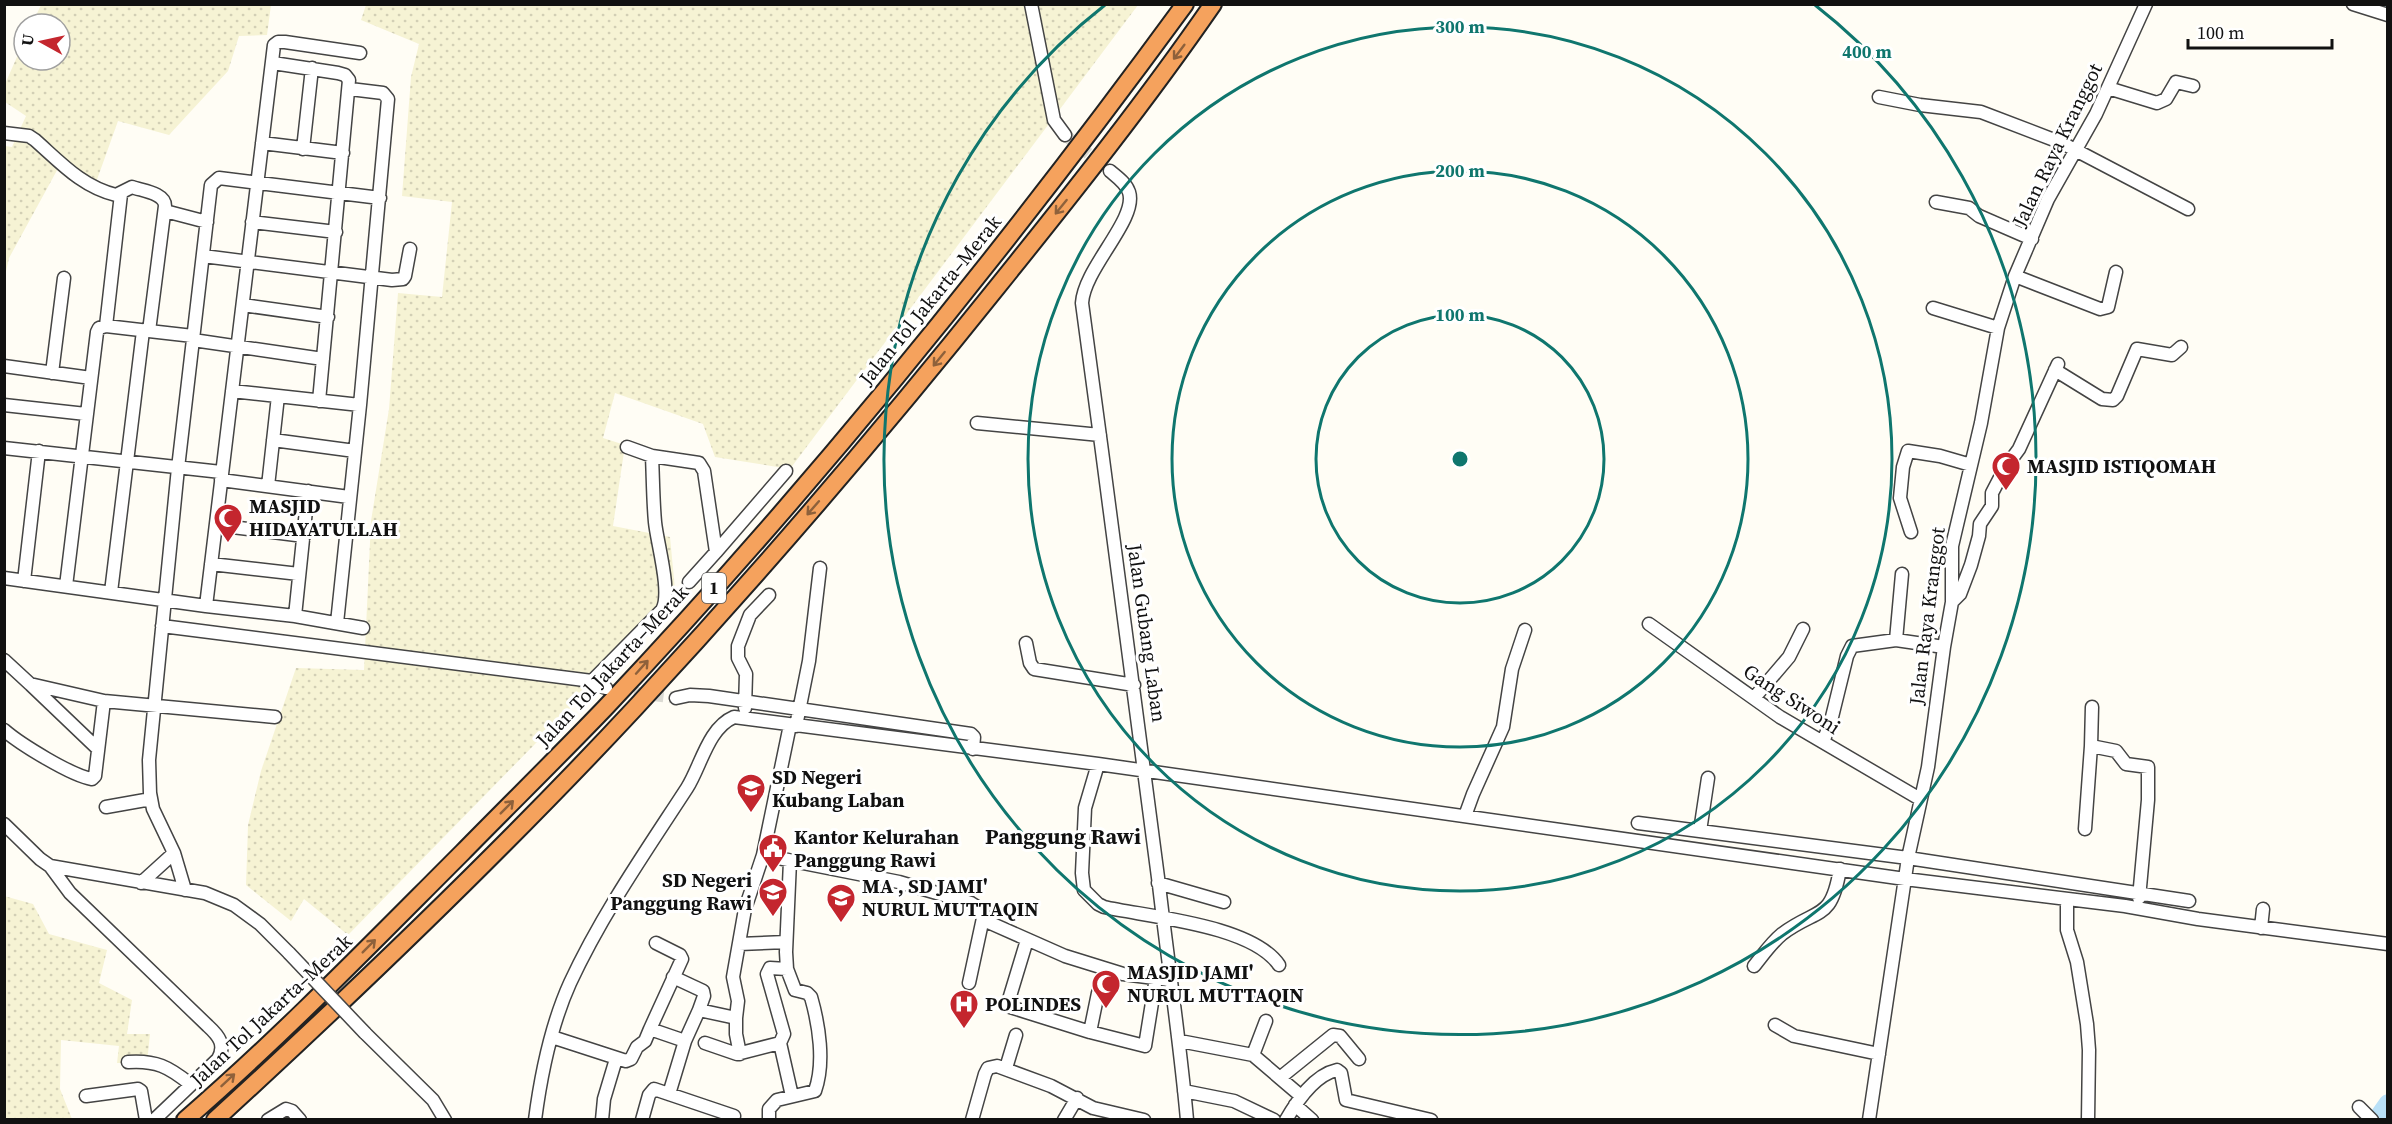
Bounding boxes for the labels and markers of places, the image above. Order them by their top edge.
centre of rings [1450,449,1470,469]
mosque icon: MASJID ISTIQOMAH [1990,450,2022,492]
place label: MASJID ISTIQOMAH [2027,452,2216,480]
place label: MASJID HIDAYATULLAH [249,492,398,543]
mosque icon: MASJID HIDAYATULLAH [212,502,244,544]
place label: SD Negeri Kubang Laban [772,763,905,814]
school or university icon: SD Negeri Kubang Laban [735,772,767,814]
place label: Kantor Kelurahan Panggung Rawi [794,823,959,874]
public building icon: Kantor Kelurahan Panggung Rawi [757,832,789,874]
place label: SD Negeri Panggung Rawi [610,866,752,917]
place label: MA , SD JAMI' NURUL MUTTAQIN [862,872,1039,923]
school or university icon: SD Negeri Panggung Rawi [757,876,789,918]
school or university icon: MA , SD JAMI' NURUL MUTTAQIN [825,882,857,924]
place label: MASJID JAMI' NURUL MUTTAQIN [1127,958,1304,1009]
mosque icon: MASJID JAMI' NURUL MUTTAQIN [1090,968,1122,1010]
hospital icon: POLINDES [948,988,980,1030]
place label: POLINDES [985,990,1081,1018]

